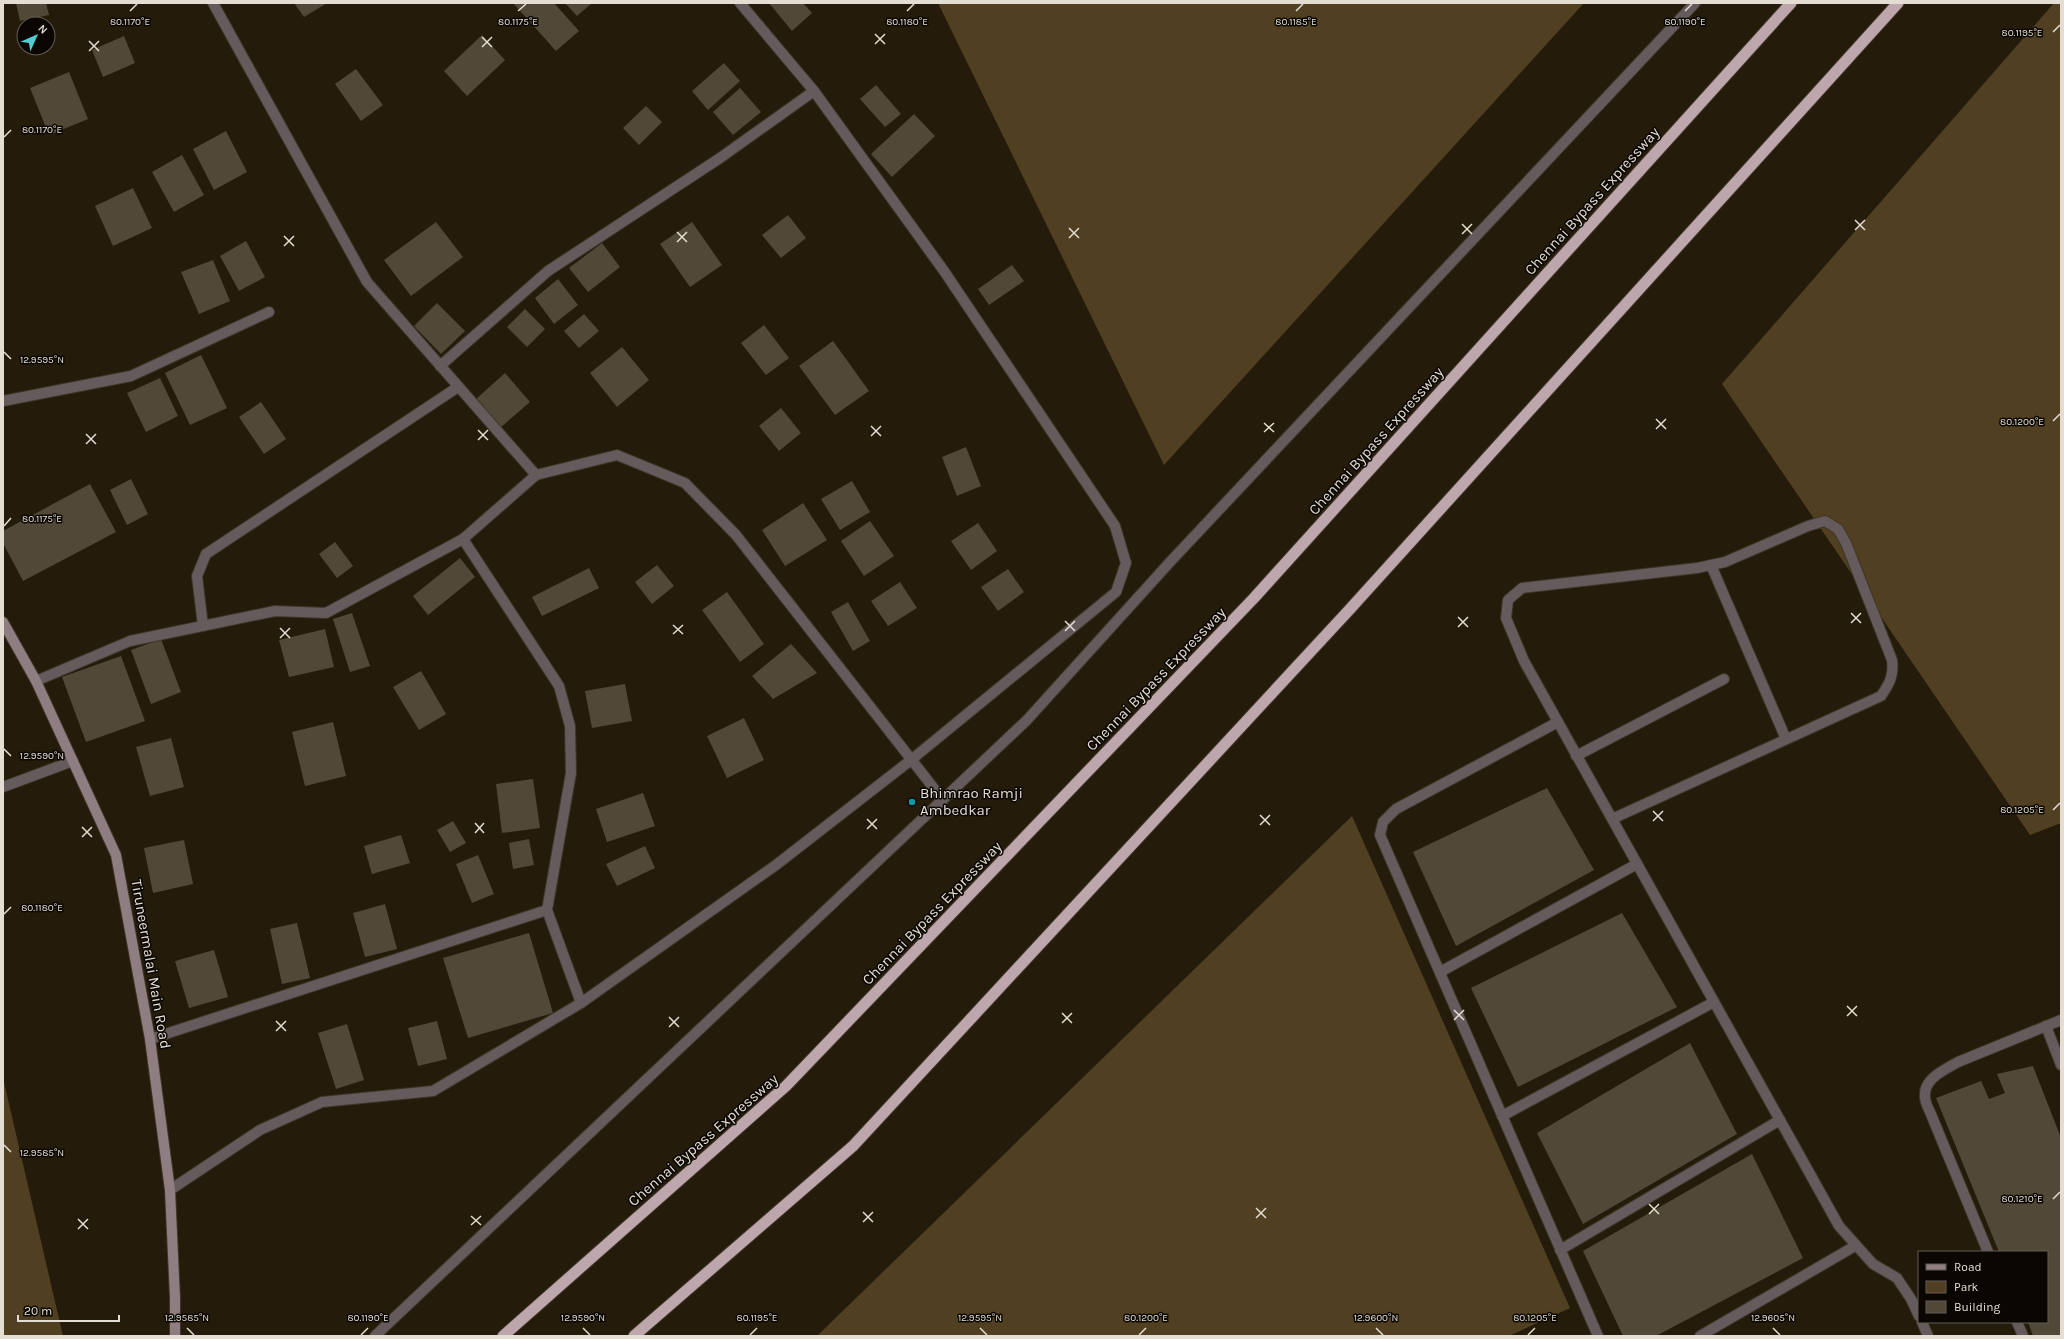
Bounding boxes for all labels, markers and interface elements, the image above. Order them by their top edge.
north arrow [16,16,56,56]
text: 80.1170°E [110,16,150,28]
text: 80.1175°E [498,16,538,28]
text: 80.1180°E [886,16,928,28]
text: 80.1185°E [1275,16,1317,28]
text: 80.1190°E [1664,16,1706,28]
text: N [35,22,50,37]
text: 80.1195°E [2002,27,2042,39]
street label: Chennai Bypass Expressway [1521,123,1663,279]
text: 80.1170°E [22,124,62,136]
text: 12.9595°N [20,354,64,366]
street label: Chennai Bypass Expressway [1305,363,1447,519]
text: 80.1200°E [2000,416,2044,428]
text: 80.1175°E [22,513,62,525]
street label: Chennai Bypass Expressway [1083,603,1229,755]
text: 12.9590°N [20,750,64,762]
place label: Bhimrao Ramji Ambedkar [920,784,1023,819]
marker: Bhimrao Ramji Ambedkar [907,797,917,807]
text: 80.1205°E [2000,804,2044,816]
street label: Chennai Bypass Expressway [859,837,1005,989]
street label: Tiruneermalai Main Road [127,878,175,1050]
text: 80.1180°E [21,902,63,914]
street label: Chennai Bypass Expressway [624,1070,782,1210]
text: 12.9585°N [20,1147,64,1159]
text: 80.1210°E [2001,1193,2043,1205]
legend [1918,1251,2048,1323]
text: Road [1954,1260,1982,1274]
text: Park [1954,1280,1979,1294]
scale bar [18,1297,119,1323]
text: Building [1954,1300,2001,1314]
text: 20 m [24,1304,52,1318]
text: 12.9585°N [165,1312,209,1324]
text: 80.1190°E [347,1312,389,1324]
text: 12.9590°N [561,1312,605,1324]
text: 80.1195°E [737,1312,777,1324]
text: 12.9595°N [958,1312,1002,1324]
text: 80.1200°E [1124,1312,1168,1324]
text: 12.9600°N [1354,1312,1398,1324]
text: 80.1205°E [1513,1312,1557,1324]
text: 12.9605°N [1751,1312,1795,1324]

